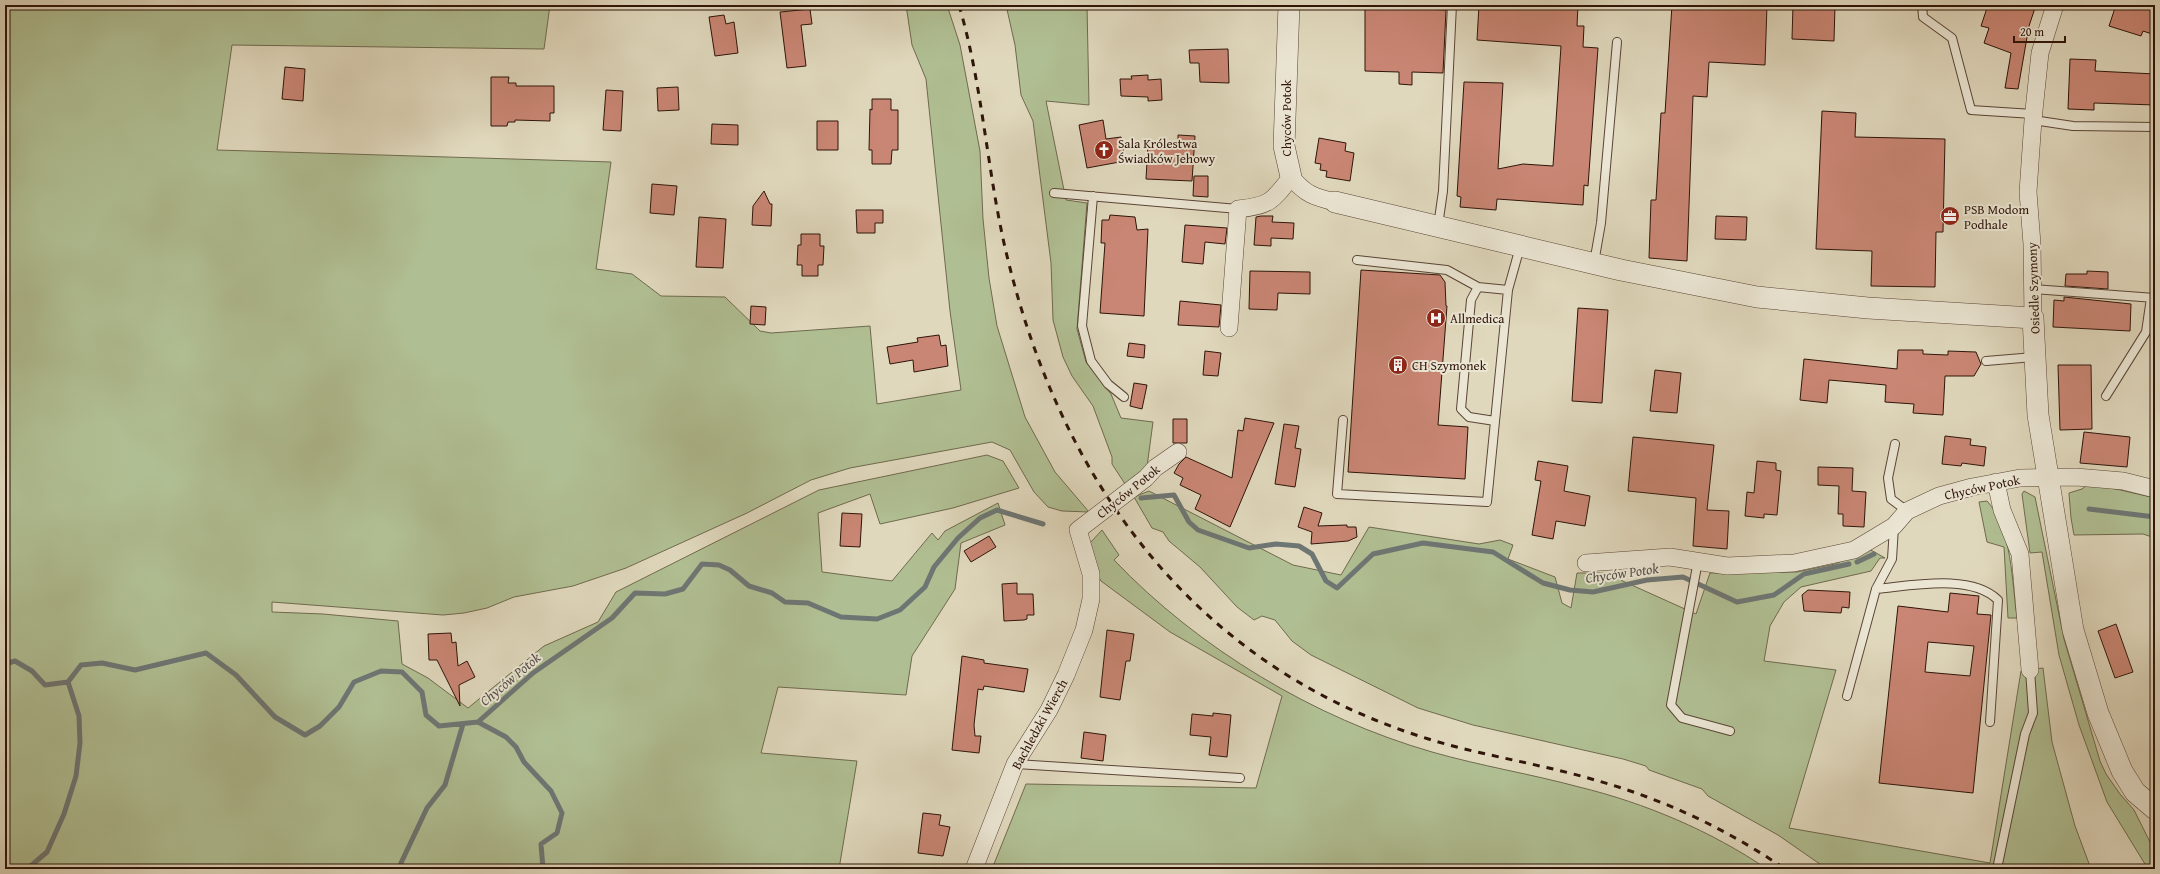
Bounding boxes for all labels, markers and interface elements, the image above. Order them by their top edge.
scale bar [2014,18,2065,44]
text: 20 m [2020,23,2044,40]
street label: Chyców Potok [1277,79,1296,156]
place label: Sala Królestwa Świadków Jehowy [1118,134,1216,168]
church icon: Sala Królestwa Świadków Jehowy [1093,139,1115,161]
place label: PSB Modom Podhale [1964,200,2029,234]
office icon: PSB Modom Podhale [1939,205,1961,227]
street label: Osiedle Szymony [2022,241,2045,334]
hospital icon: Allmedica [1425,307,1447,329]
place label: Allmedica [1450,309,1505,328]
building icon: CH Szymonek [1387,354,1409,376]
place label: CH Szymonek [1412,356,1487,375]
street label: Chyców Potok [1093,460,1164,523]
street label: Chyców Potok [1943,470,2022,505]
water label: Chyców Potok [1584,558,1660,588]
water label: Chyców Potok [475,647,545,710]
street label: Bachledzki Wierch [1007,675,1072,773]

